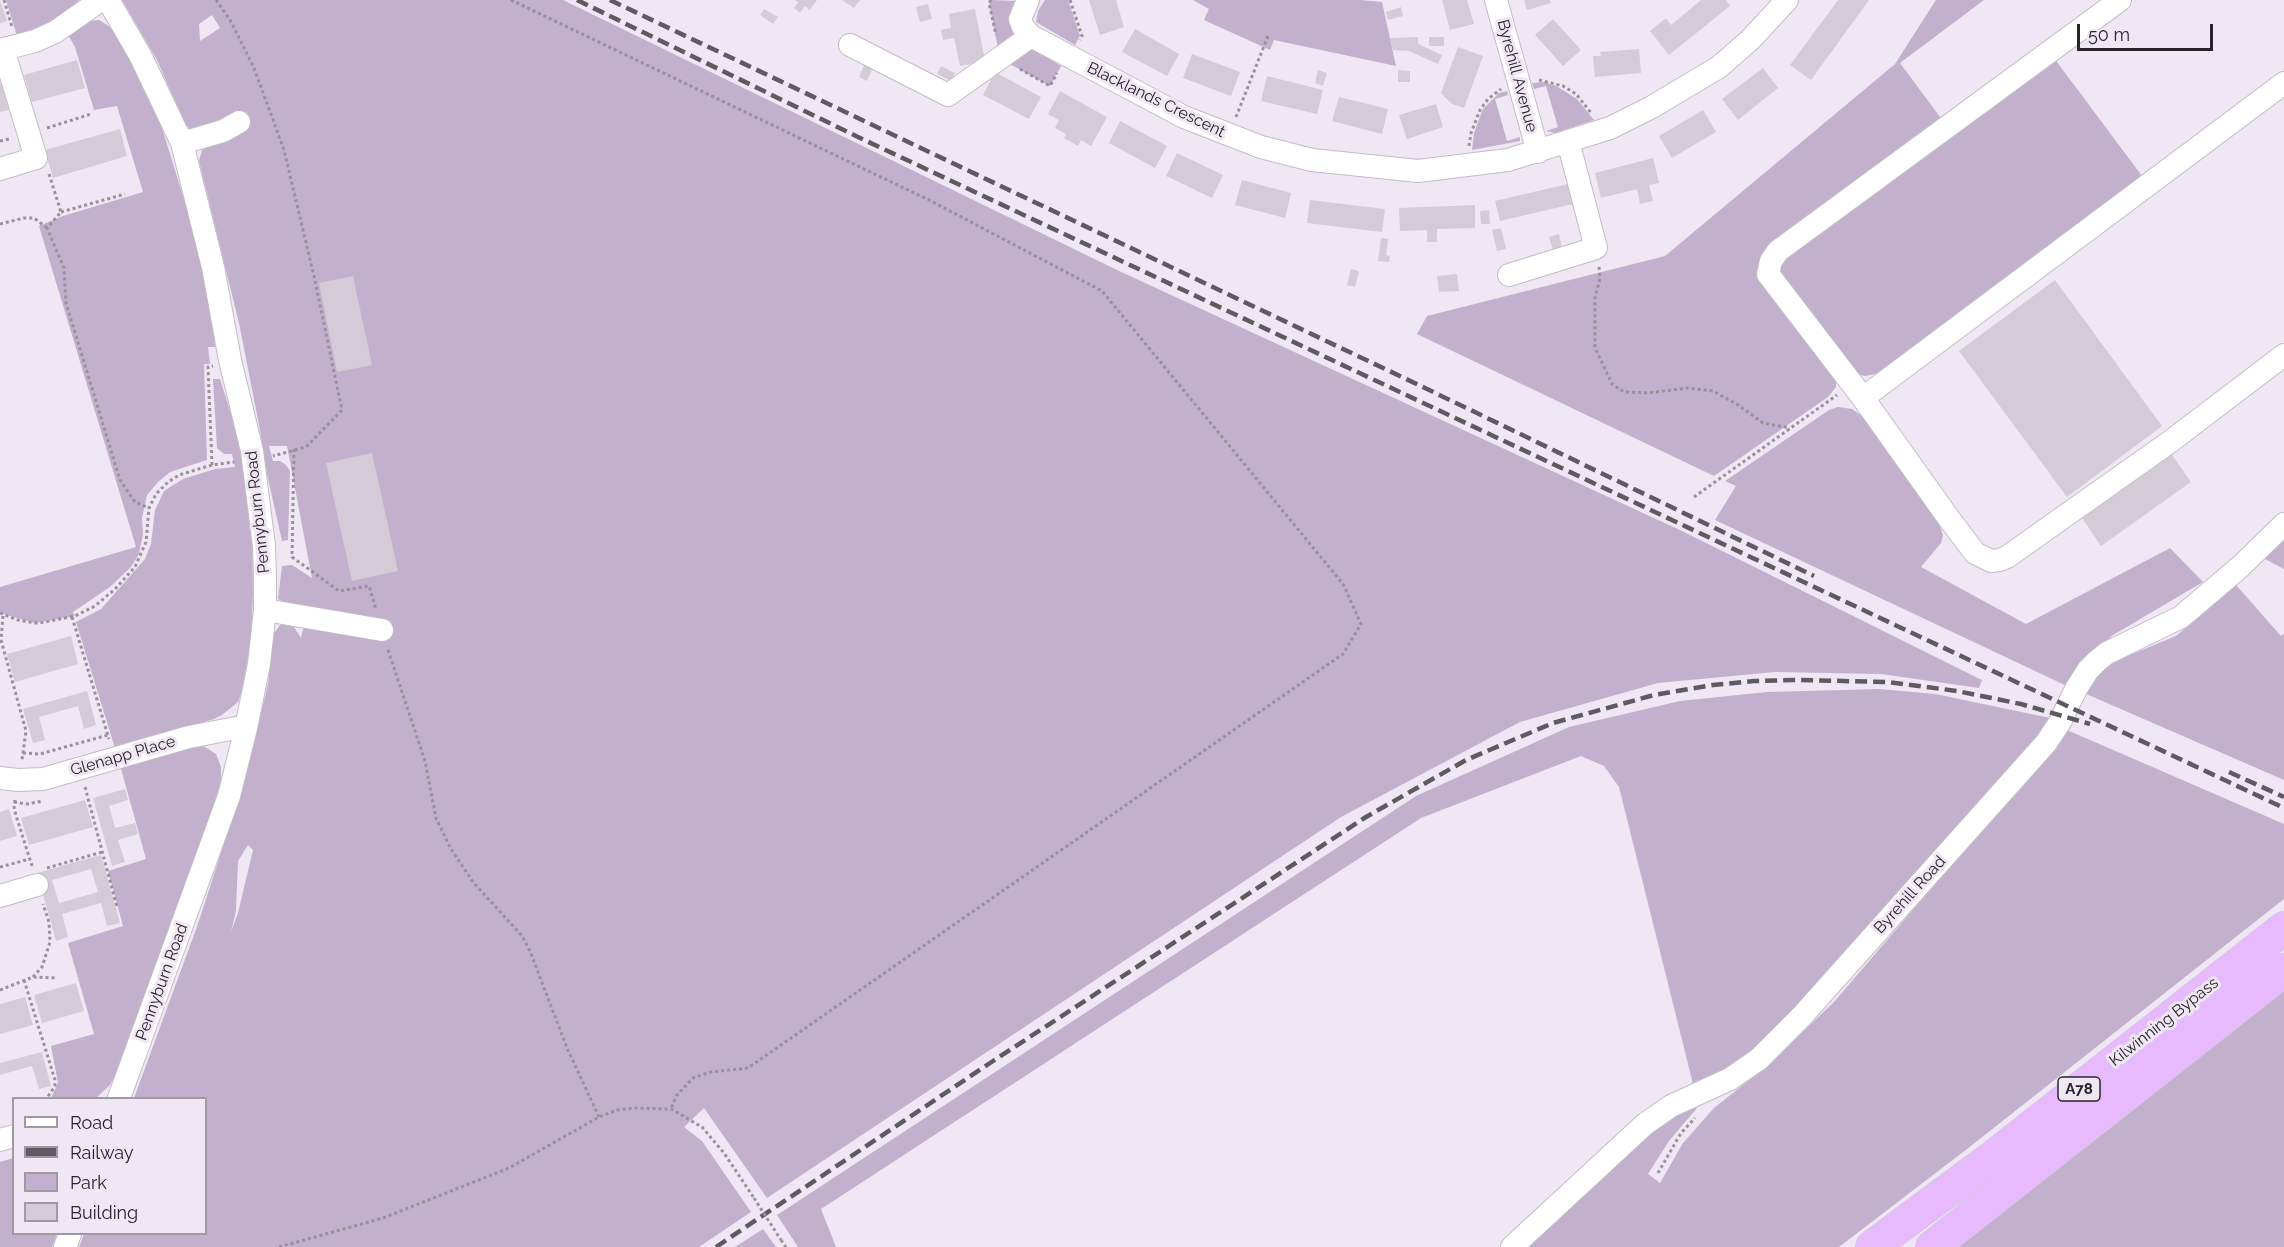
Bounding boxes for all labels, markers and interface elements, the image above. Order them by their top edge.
scale bar [2080,12,2216,50]
street label: Byrehill Avenue [1493,18,1541,134]
text: 50 m [2088,24,2130,45]
street label: Blacklands Crescent [1084,58,1228,142]
street label: Pennyburn Road [242,450,274,574]
street label: Glenapp Place [68,732,178,780]
street label: Byrehill Road [1870,852,1950,938]
street label: Pennyburn Road [132,921,192,1043]
street label: Kilwinning Bypass [2106,973,2222,1071]
road number: A78 [2058,1077,2100,1101]
legend [12,1097,207,1235]
text: Road [70,1112,113,1133]
text: Railway [70,1142,134,1163]
text: Park [70,1172,107,1193]
text: Building [70,1202,138,1223]

